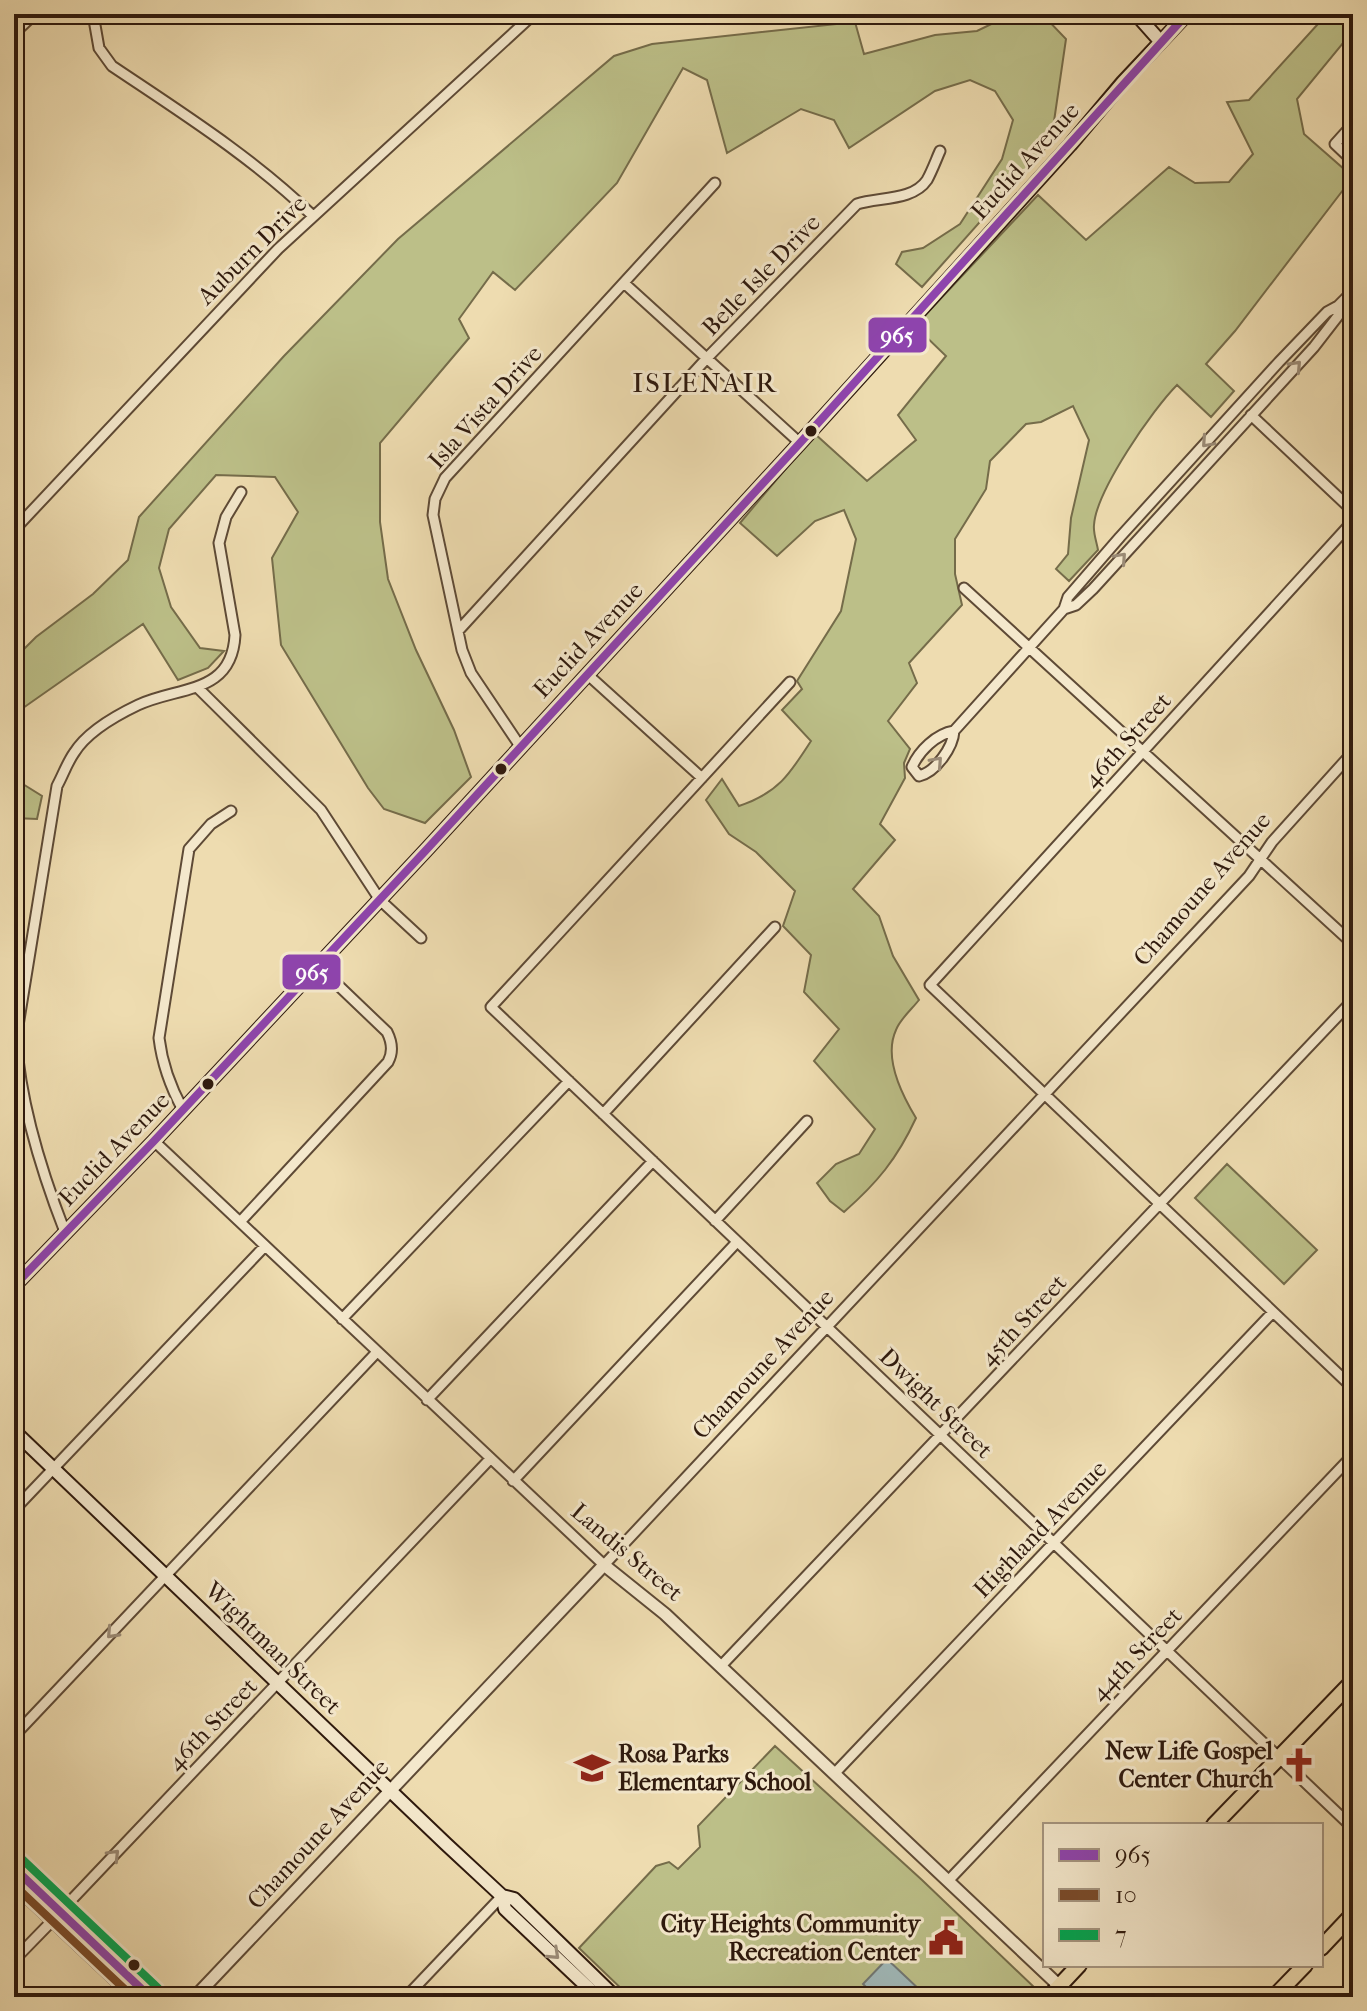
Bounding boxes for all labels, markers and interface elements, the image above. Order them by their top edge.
street label: Euclid Avenue [965,97,1085,225]
street label: Auburn Drive [191,190,312,311]
street label: Belle Isle Drive [696,208,826,341]
line badge: 965 [867,316,928,354]
text: 965 [880,323,914,349]
street label: Isla Vista Drive [422,340,548,474]
one-way arrow [1287,361,1302,375]
district label: ISLENAIR [632,366,778,399]
unlabelled marker [803,423,819,439]
one-way arrow [1202,433,1217,448]
one-way arrow [1112,553,1127,567]
street label: Euclid Avenue [527,576,649,704]
street label: 46th Street [1077,687,1177,793]
one-way arrow [927,756,941,771]
unlabelled marker [493,761,509,777]
street label: Chamoune Avenue [1128,806,1276,972]
line badge: 965 [281,953,342,991]
text: 965 [295,960,329,986]
unlabelled marker [200,1076,216,1092]
street label: Euclid Avenue [53,1086,176,1212]
street label: 45th Street [974,1268,1073,1371]
street label: Chamoune Avenue [686,1283,840,1445]
street label: Dwight Street [874,1342,999,1464]
street label: Highland Avenue [968,1455,1113,1603]
street label: Landis Street [566,1497,689,1607]
street label: Wightman Street [198,1575,347,1720]
street label: 44th Street [1085,1601,1188,1707]
one-way arrow [106,1624,121,1638]
street label: 46th Street [161,1672,263,1776]
place label: New Life Gospel Center Church [1105,1737,1274,1793]
place label: Rosa Parks Elementary School [618,1740,812,1796]
church icon: New Life Gospel Center Church [1280,1746,1318,1784]
school or university icon: Rosa Parks Elementary School [573,1749,611,1787]
street label: Chamoune Avenue [241,1753,395,1915]
legend [1043,1823,1323,1967]
text: 965 [1115,1841,1151,1869]
one-way arrow [105,1850,119,1864]
text: 10 [1115,1881,1137,1909]
place label: City Heights Community Recreation Center [661,1910,921,1966]
public building icon: City Heights Community Recreation Center [927,1919,965,1957]
text: 7 [1115,1921,1127,1949]
one-way arrow [544,1945,559,1959]
unlabelled marker [126,1957,142,1973]

